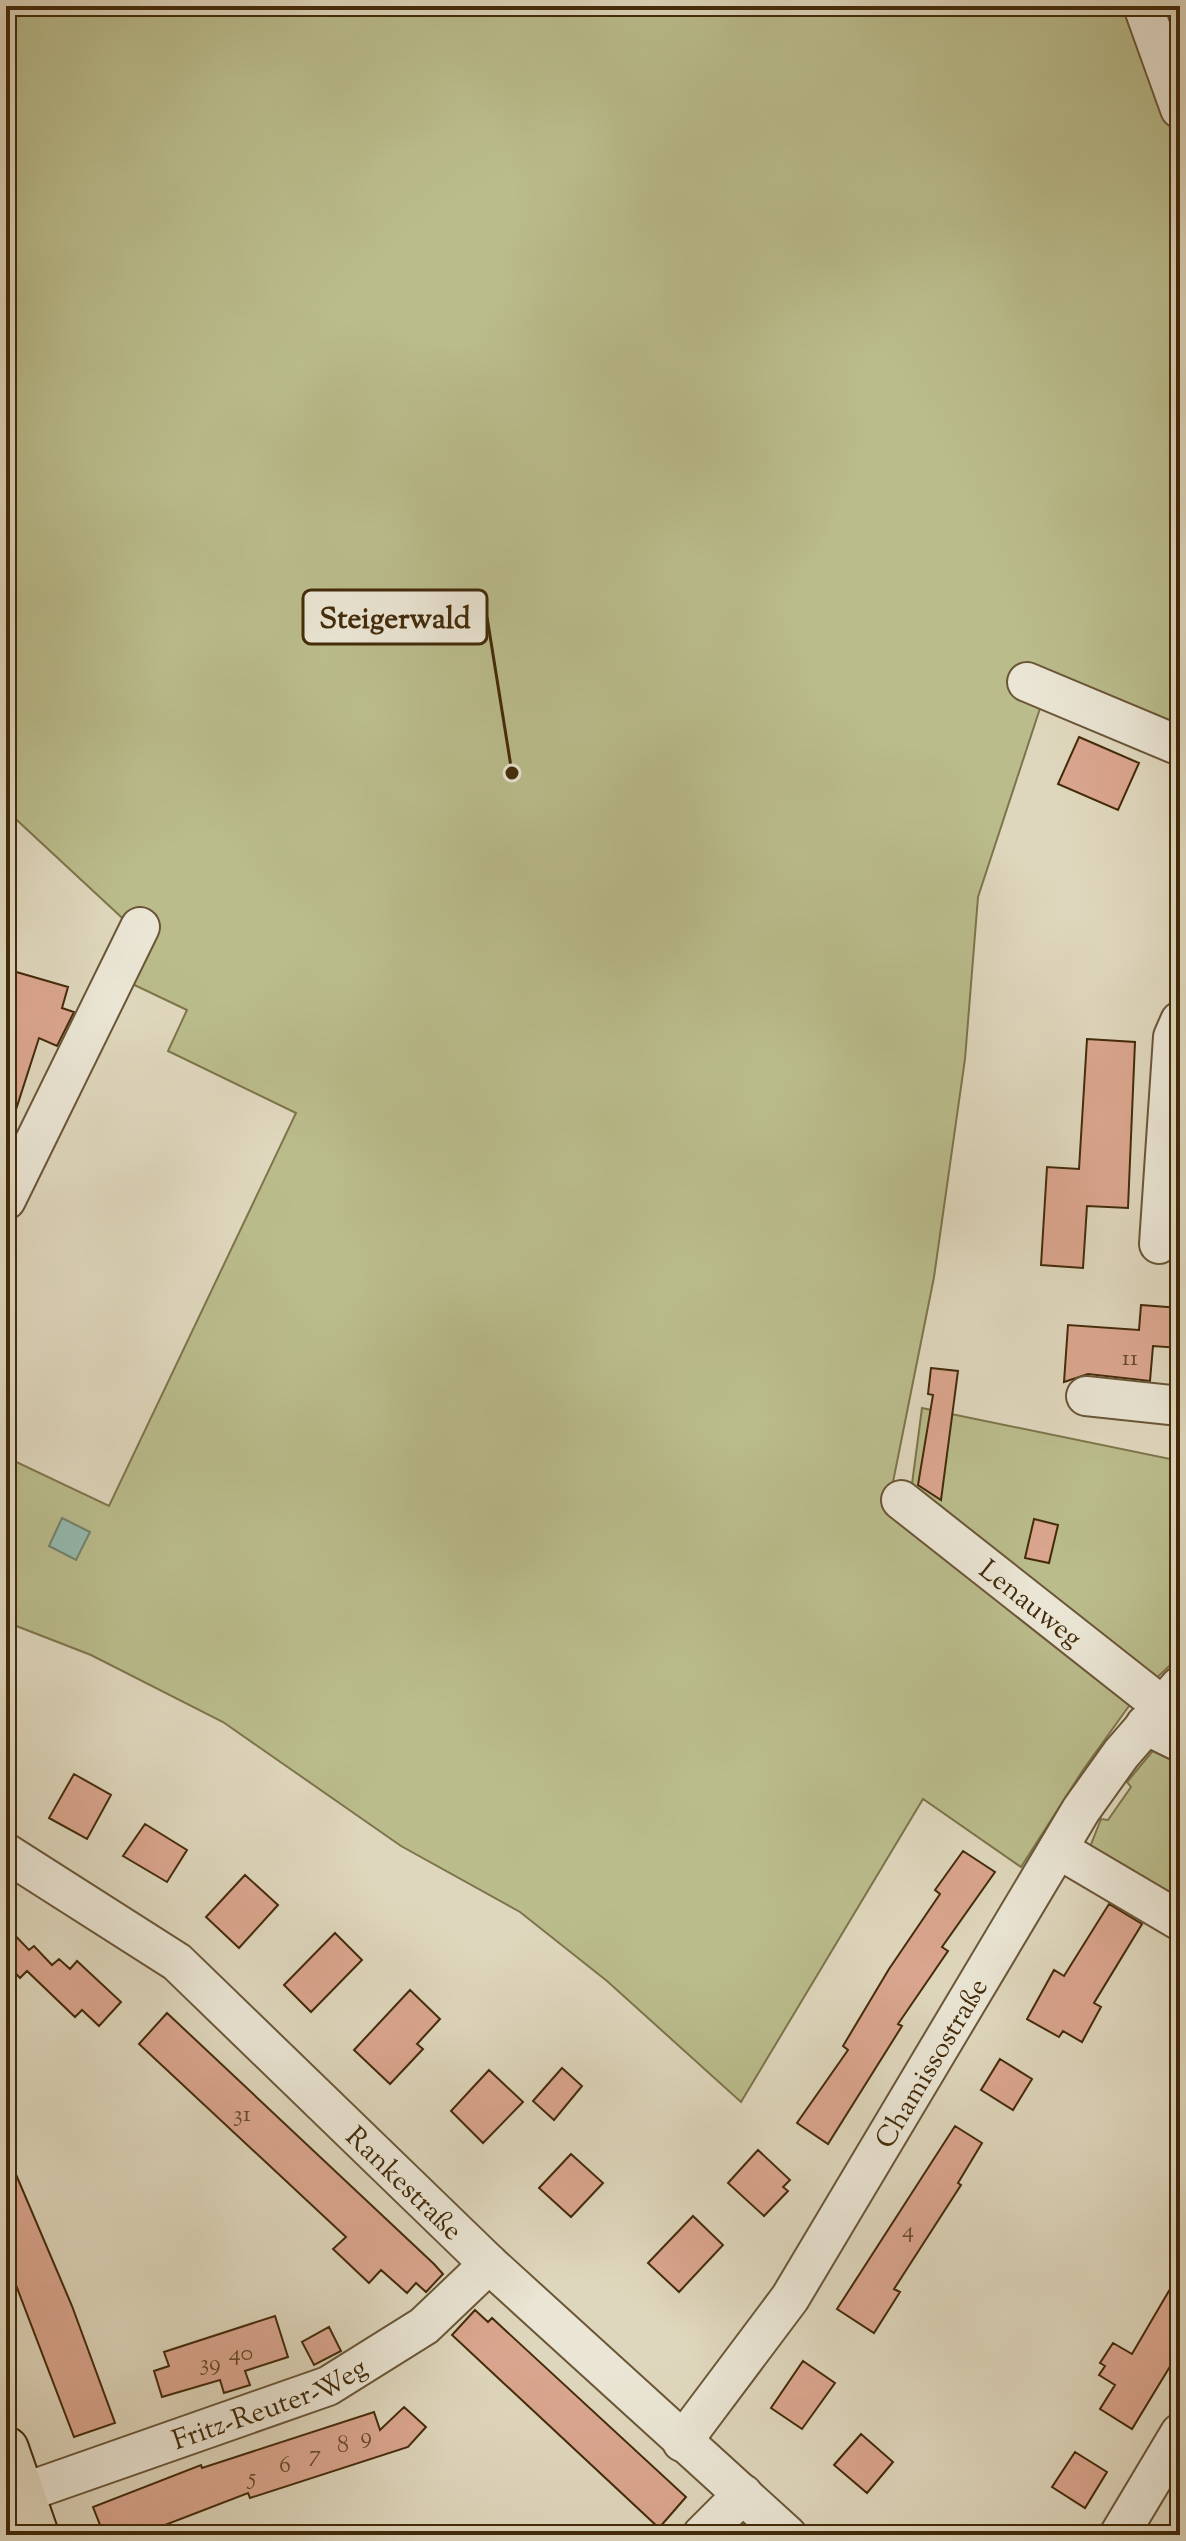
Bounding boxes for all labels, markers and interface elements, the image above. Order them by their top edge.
callout: Steigerwald [303,590,487,644]
text: Steigerwald [319,599,471,642]
house number: 11 [1122,1342,1138,1376]
street label: Lenauweg [969,1552,1090,1659]
street label: Chamissostraße [866,1971,999,2157]
house number: 31 [233,2098,251,2132]
street label: Rankestraße [335,2119,470,2251]
house number: 4 [902,2214,914,2248]
house number: 40 [229,2337,253,2371]
house number: 39 [199,2347,221,2381]
street label: Fritz-Reuter-Weg [167,2349,376,2462]
house number: 9 [360,2420,372,2454]
house number: 8 [337,2429,349,2463]
house number: 7 [309,2438,321,2472]
house number: 6 [279,2449,291,2483]
house number: 5 [246,2461,256,2495]

